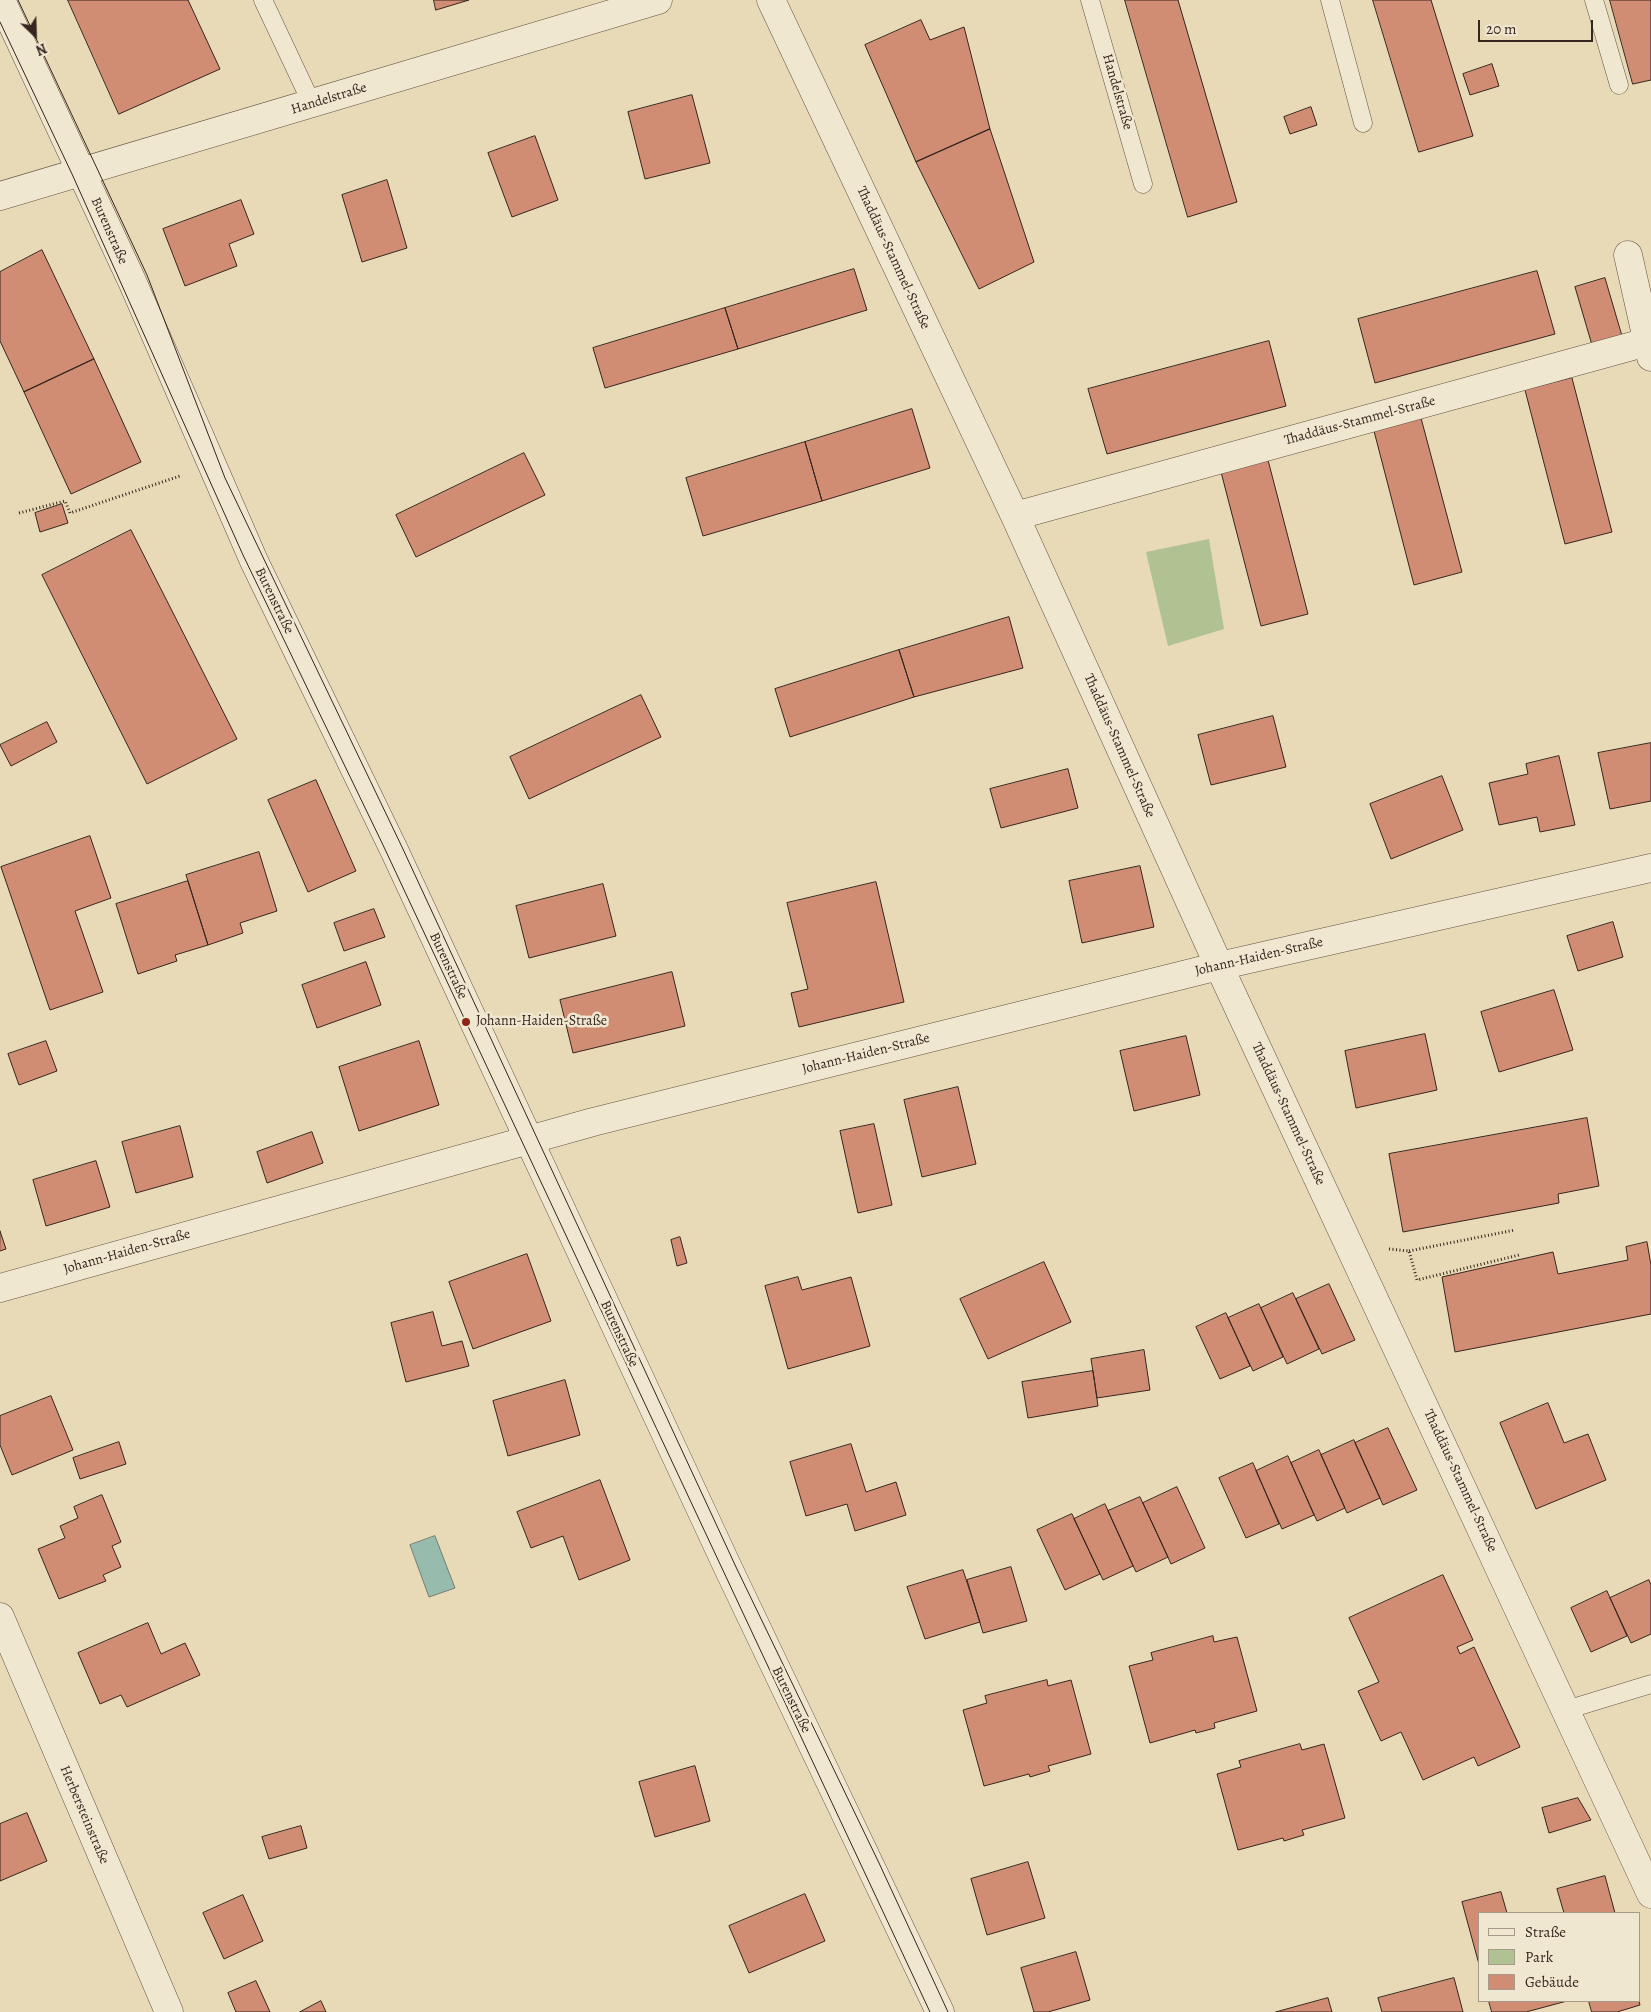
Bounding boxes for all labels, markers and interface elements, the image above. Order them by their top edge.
north arrow [10,10,60,60]
scale bar [1481,10,1596,42]
text: 20 m [1486,19,1517,39]
text: N [33,38,50,60]
street label: Handelstraße [1098,52,1136,132]
street label: Handelstraße [289,80,369,118]
street label: Thaddäus-Stammel-Straße [852,184,934,332]
street label: Burenstraße [87,195,131,267]
street label: Thaddäus-Stammel-Straße [1283,393,1437,449]
street label: Burenstraße [251,565,297,637]
street label: Thaddäus-Stammel-Straße [1080,671,1158,821]
street label: Burenstraße [425,930,471,1002]
street label: Johann-Haiden-Straße [1193,934,1325,980]
place label: Johann-Haiden-Straße [476,1014,607,1030]
marker: Johann-Haiden-Straße [460,1016,472,1028]
street label: Johann-Haiden-Straße [800,1030,932,1078]
street label: Thaddäus-Stammel-Straße [1247,1040,1329,1188]
street label: Johann-Haiden-Straße [62,1226,192,1278]
street label: Burenstraße [596,1298,642,1370]
street label: Thaddäus-Stammel-Straße [1419,1407,1501,1555]
street label: Burenstraße [768,1664,814,1736]
street label: Herbersteinstraße [56,1763,112,1867]
legend [1478,1912,1641,2002]
text: Straße [1525,1922,1566,1942]
text: Park [1525,1947,1553,1967]
text: Gebäude [1525,1972,1579,1992]

